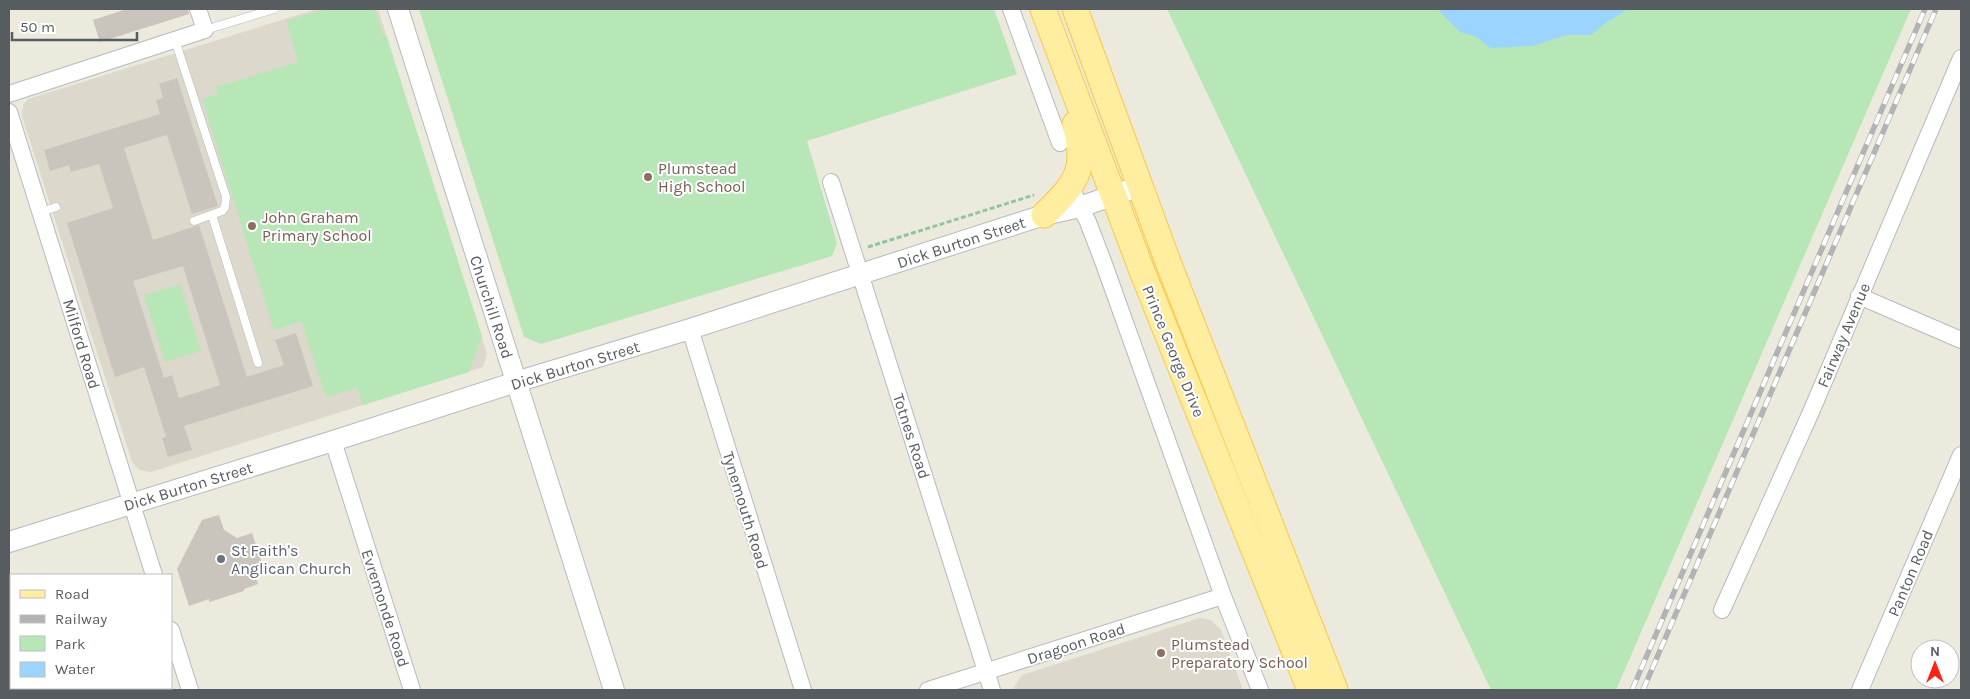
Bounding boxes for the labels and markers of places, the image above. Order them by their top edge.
place label: Plumstead High School [658,159,746,196]
marker: Plumstead High School [642,171,654,183]
place label: John Graham Primary School [262,208,372,245]
marker: John Graham Primary School [246,220,258,232]
place label: St Faith's Anglican Church [231,541,352,578]
marker: St Faith's Anglican Church [215,553,227,565]
place label: Plumstead Preparatory School [1171,635,1308,672]
marker: Plumstead Preparatory School [1155,647,1167,659]

